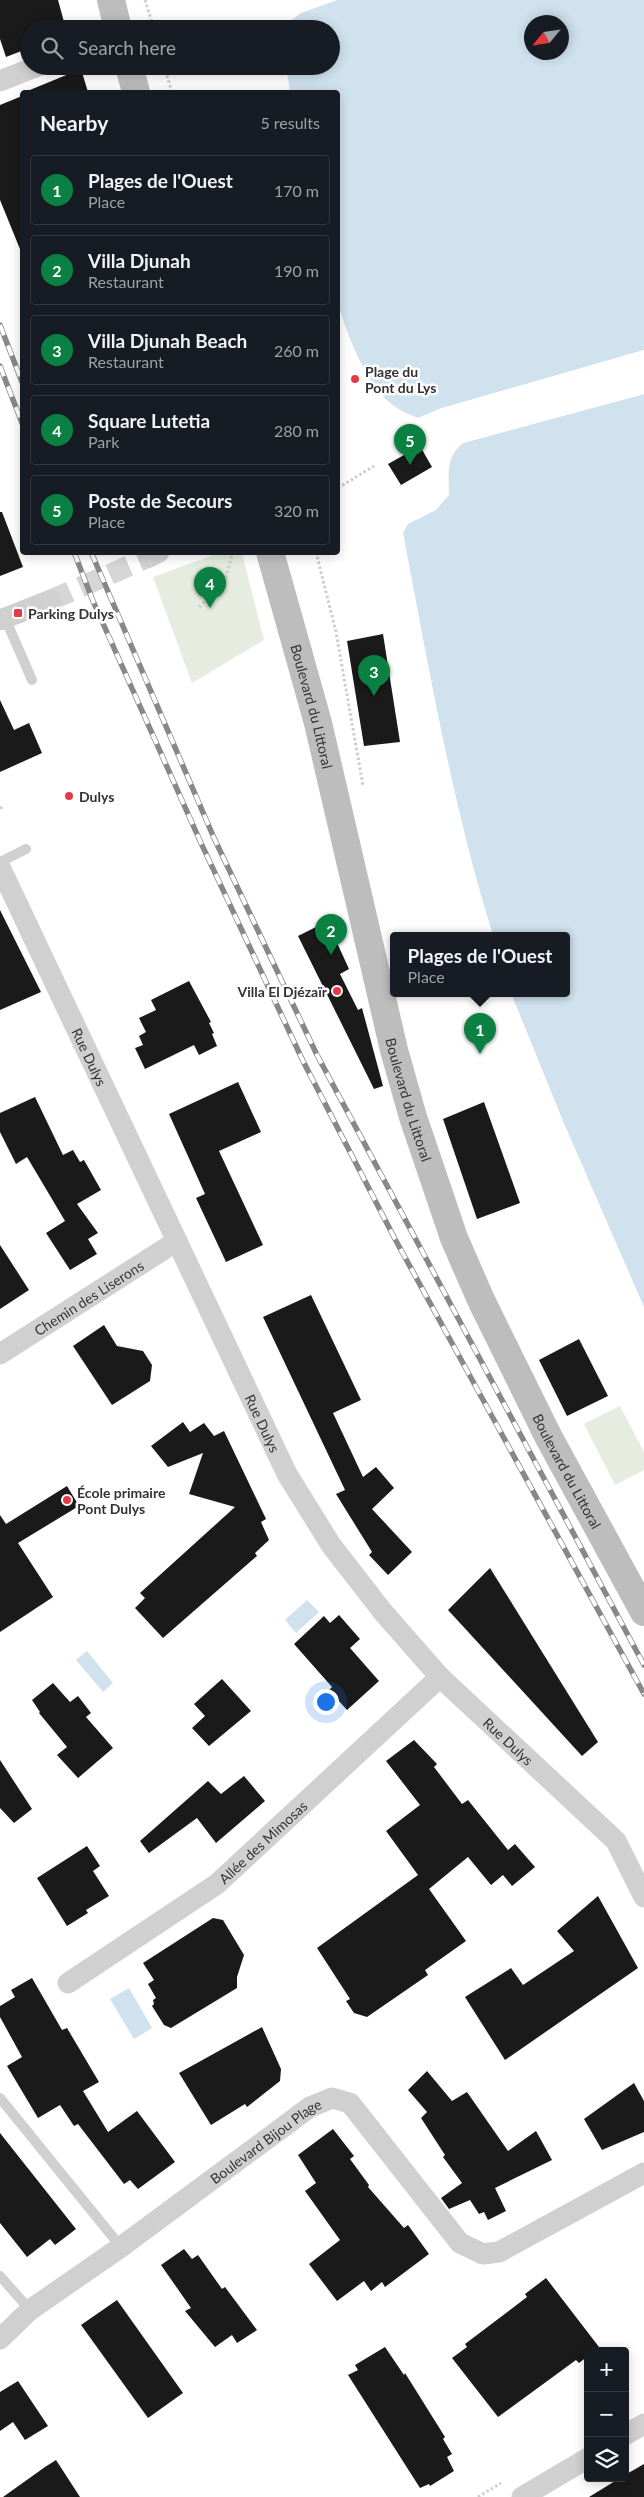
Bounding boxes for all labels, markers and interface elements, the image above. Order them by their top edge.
north arrow [524,15,569,60]
search box [20,20,340,75]
icon: search [38,34,66,62]
text: Search here [78,36,176,59]
text: Nearby [40,110,108,135]
text: 5 results [260,113,320,132]
text: Plages de l'Ouest [88,169,233,192]
text: 1 [52,181,62,200]
text: 170 m [274,181,319,200]
text: Place [88,192,125,211]
text: Villa Djunah [88,249,191,272]
text: 2 [52,261,62,280]
text: 190 m [274,261,319,280]
text: Restaurant [88,272,164,291]
text: Villa Djunah Beach [88,329,247,352]
text: 3 [52,341,62,360]
text: 260 m [274,341,319,360]
text: Restaurant [88,352,164,371]
place label: Plage du Pont du Lys [365,363,436,396]
marker: Plage du Pont du Lys [349,373,361,385]
text: Square Lutetia [88,409,210,432]
text: 4 [52,421,62,440]
text: 280 m [274,421,319,440]
pin: 5 [394,424,426,465]
text: Park [88,432,119,451]
text: Poste de Secours [88,489,232,512]
text: 5 [52,501,62,520]
text: 320 m [274,501,319,520]
text: Place [88,512,125,531]
pin: 4 [194,567,226,608]
place label: Parking Dulys [28,605,114,622]
marker: Parking Dulys [12,607,24,619]
street label: Boulevard du Littoral [288,642,337,770]
pin: 3 [358,655,390,696]
place label: Dulys [79,788,114,805]
marker: Dulys [63,790,75,802]
pin: 2 [315,914,347,955]
popup [390,932,570,997]
text: Plages de l'Ouest [408,944,552,967]
text: Place [408,967,445,986]
place label: Villa El Djézaïr [236,983,328,1000]
marker: Villa El Djézaïr [331,985,343,997]
pin: 1 [464,1013,496,1054]
street label: Rue Dulys [69,1025,111,1089]
street label: Boulevard du Littoral [383,1036,436,1163]
street label: Chemin des Liserons [31,1256,146,1339]
street label: Rue Dulys [242,1391,284,1455]
street label: Boulevard du Littoral [530,1411,605,1531]
place label: École primaire Pont Dulys [77,1484,166,1517]
marker: École primaire Pont Dulys [61,1494,73,1506]
your location [313,1689,339,1715]
street label: Rue Dulys [480,1714,537,1768]
street label: Allée des Mimosas [215,1797,310,1887]
street label: Boulevard Bijou Plage [206,2095,324,2187]
map controls [584,2347,629,2482]
button: + [584,2347,629,2392]
button: − [584,2392,629,2437]
button: layers [584,2437,629,2482]

